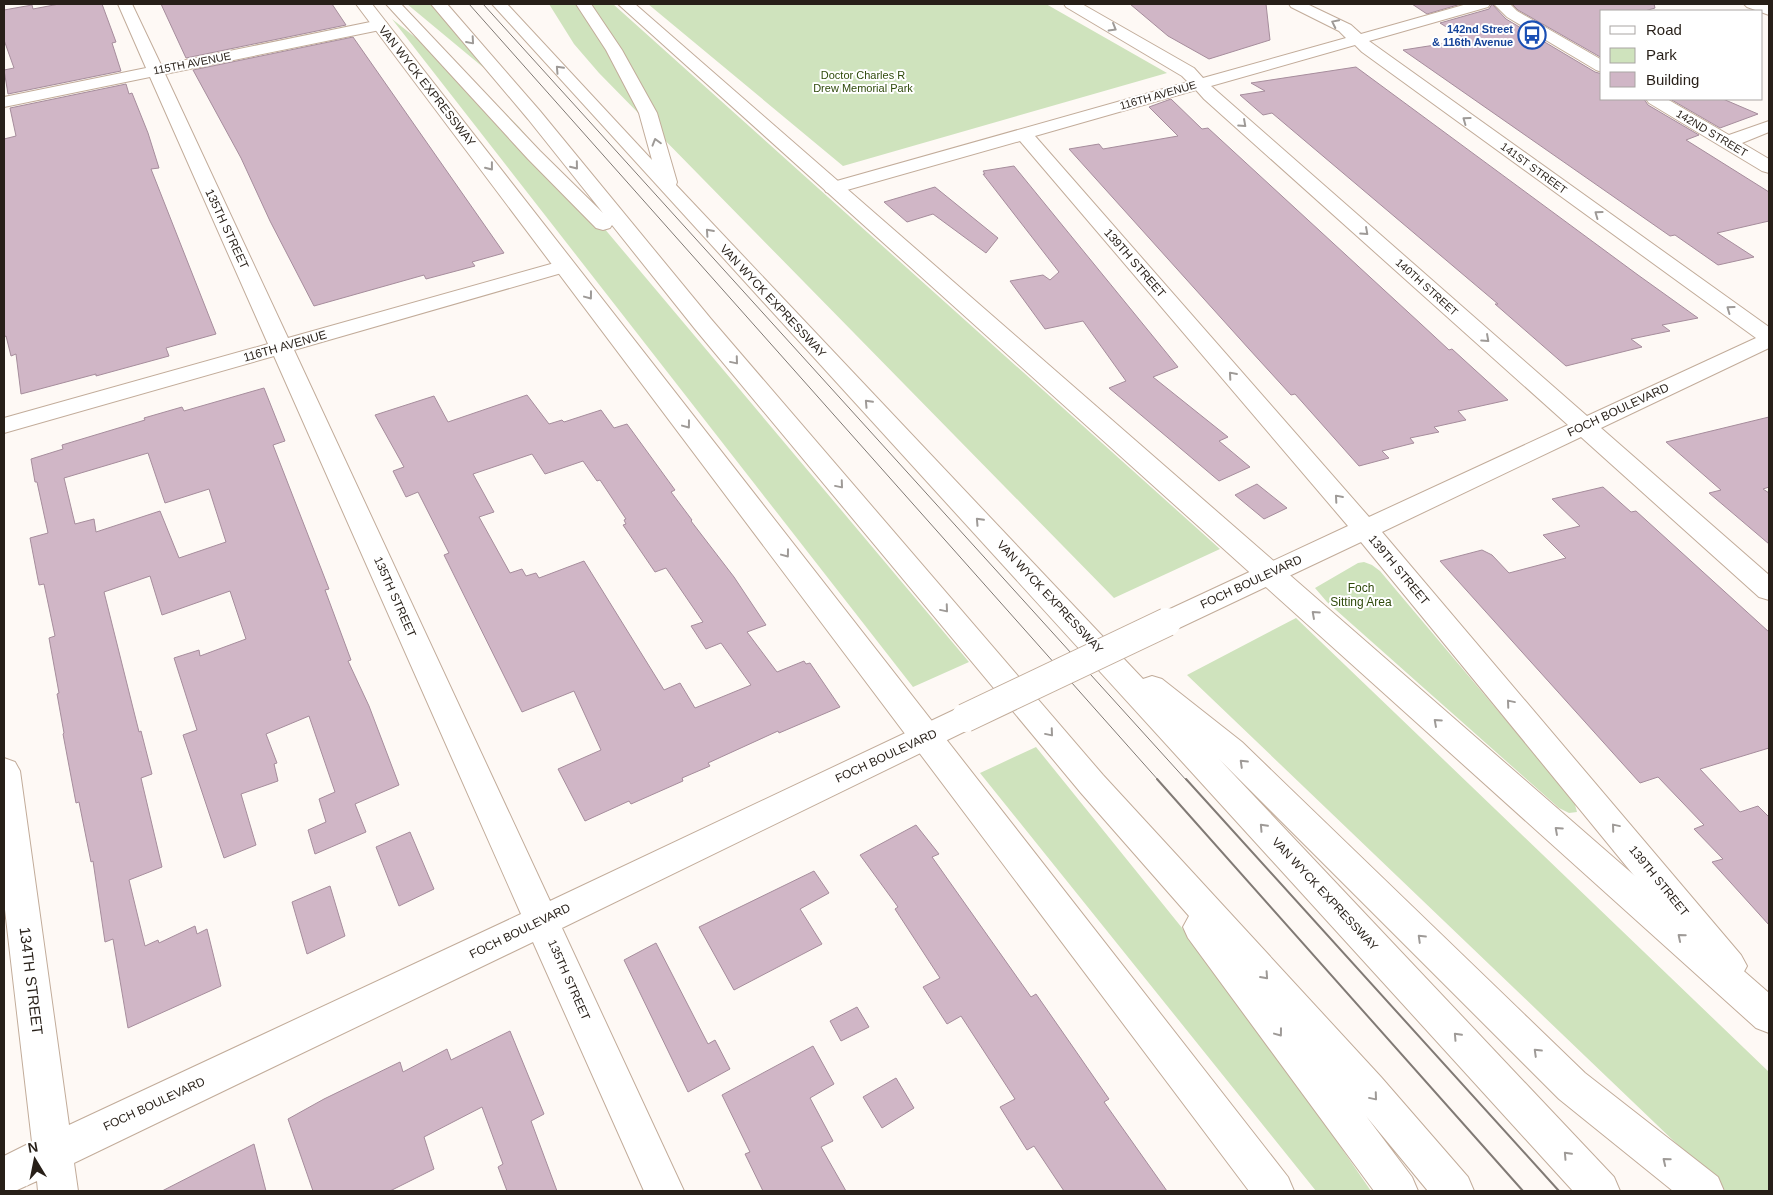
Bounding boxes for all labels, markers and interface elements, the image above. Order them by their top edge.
legend [1600,10,1763,100]
one-way arrow [1331,19,1340,29]
bus stop icon: 142nd Street & 116th Avenue [1517,20,1547,50]
text: Road [1646,21,1682,38]
one-way arrow [1108,22,1117,32]
street label: VAN WYCK EXPRESSWAY [376,23,478,149]
place label: 142nd Street & 116th Avenue [1432,23,1513,48]
one-way arrow [465,35,474,44]
text: Park [1646,46,1677,63]
street label: 115TH AVENUE [152,50,232,76]
one-way arrow [556,65,565,74]
park label: Doctor Charles R Drew Memorial Park [813,69,913,94]
text: Building [1646,71,1699,88]
street label: 116TH AVENUE [1118,78,1198,112]
street label: 142ND STREET [1674,107,1750,159]
one-way arrow [1462,116,1471,126]
one-way arrow [1237,118,1246,127]
one-way arrow [651,138,661,146]
street label: 141ST STREET [1499,140,1570,196]
one-way arrow [570,160,579,169]
one-way arrow [484,161,492,170]
street label: 135TH STREET [202,187,252,272]
one-way arrow [1594,211,1604,220]
street label: 139TH STREET [1101,226,1169,301]
one-way arrow [1359,226,1368,235]
one-way arrow [706,229,715,238]
street label: VAN WYCK EXPRESSWAY [717,242,829,360]
street label: 140TH STREET [1393,256,1461,318]
one-way arrow [583,290,591,299]
one-way arrow [1726,306,1736,315]
street label: 116TH AVENUE [242,327,328,365]
one-way arrow [1481,334,1490,343]
one-way arrow [729,356,738,365]
one-way arrow [1229,372,1238,381]
street label: FOCH BOULEVARD [1565,380,1671,440]
one-way arrow [865,399,874,408]
one-way arrow [682,419,690,428]
one-way arrow [834,480,843,489]
one-way arrow [1335,495,1344,504]
one-way arrow [976,518,985,527]
street label: 139TH STREET [1366,532,1433,608]
street label: VAN WYCK EXPRESSWAY [994,538,1106,656]
one-way arrow [780,549,789,558]
street label: FOCH BOULEVARD [1198,552,1304,612]
street label: 135TH STREET [371,555,419,640]
park label: Foch Sitting Area [1330,581,1392,609]
one-way arrow [939,604,948,613]
one-way arrow [1312,611,1321,620]
one-way arrow [1507,700,1516,709]
one-way arrow [1433,719,1442,728]
street label: FOCH BOULEVARD [833,726,939,786]
one-way arrow [1044,728,1053,737]
one-way arrow [1239,759,1248,768]
one-way arrow [1260,824,1269,833]
one-way arrow [1611,824,1620,833]
one-way arrow [1555,827,1564,836]
street label: VAN WYCK EXPRESSWAY [1269,835,1381,953]
street label: 139TH STREET [1626,843,1692,920]
street label: FOCH BOULEVARD [467,900,573,962]
street label: 134TH STREET [16,926,47,1036]
one-way arrow [1677,933,1686,942]
one-way arrow [1418,935,1427,944]
street label: 135TH STREET [545,938,593,1023]
one-way arrow [1260,971,1269,980]
one-way arrow [1273,1027,1282,1037]
one-way arrow [1454,1033,1463,1042]
one-way arrow [1534,1049,1543,1058]
street label: FOCH BOULEVARD [101,1074,207,1134]
one-way arrow [1368,1092,1377,1101]
north arrow [10,1135,60,1185]
text: N [26,1138,39,1156]
one-way arrow [1564,1152,1573,1161]
one-way arrow [1663,1158,1672,1166]

